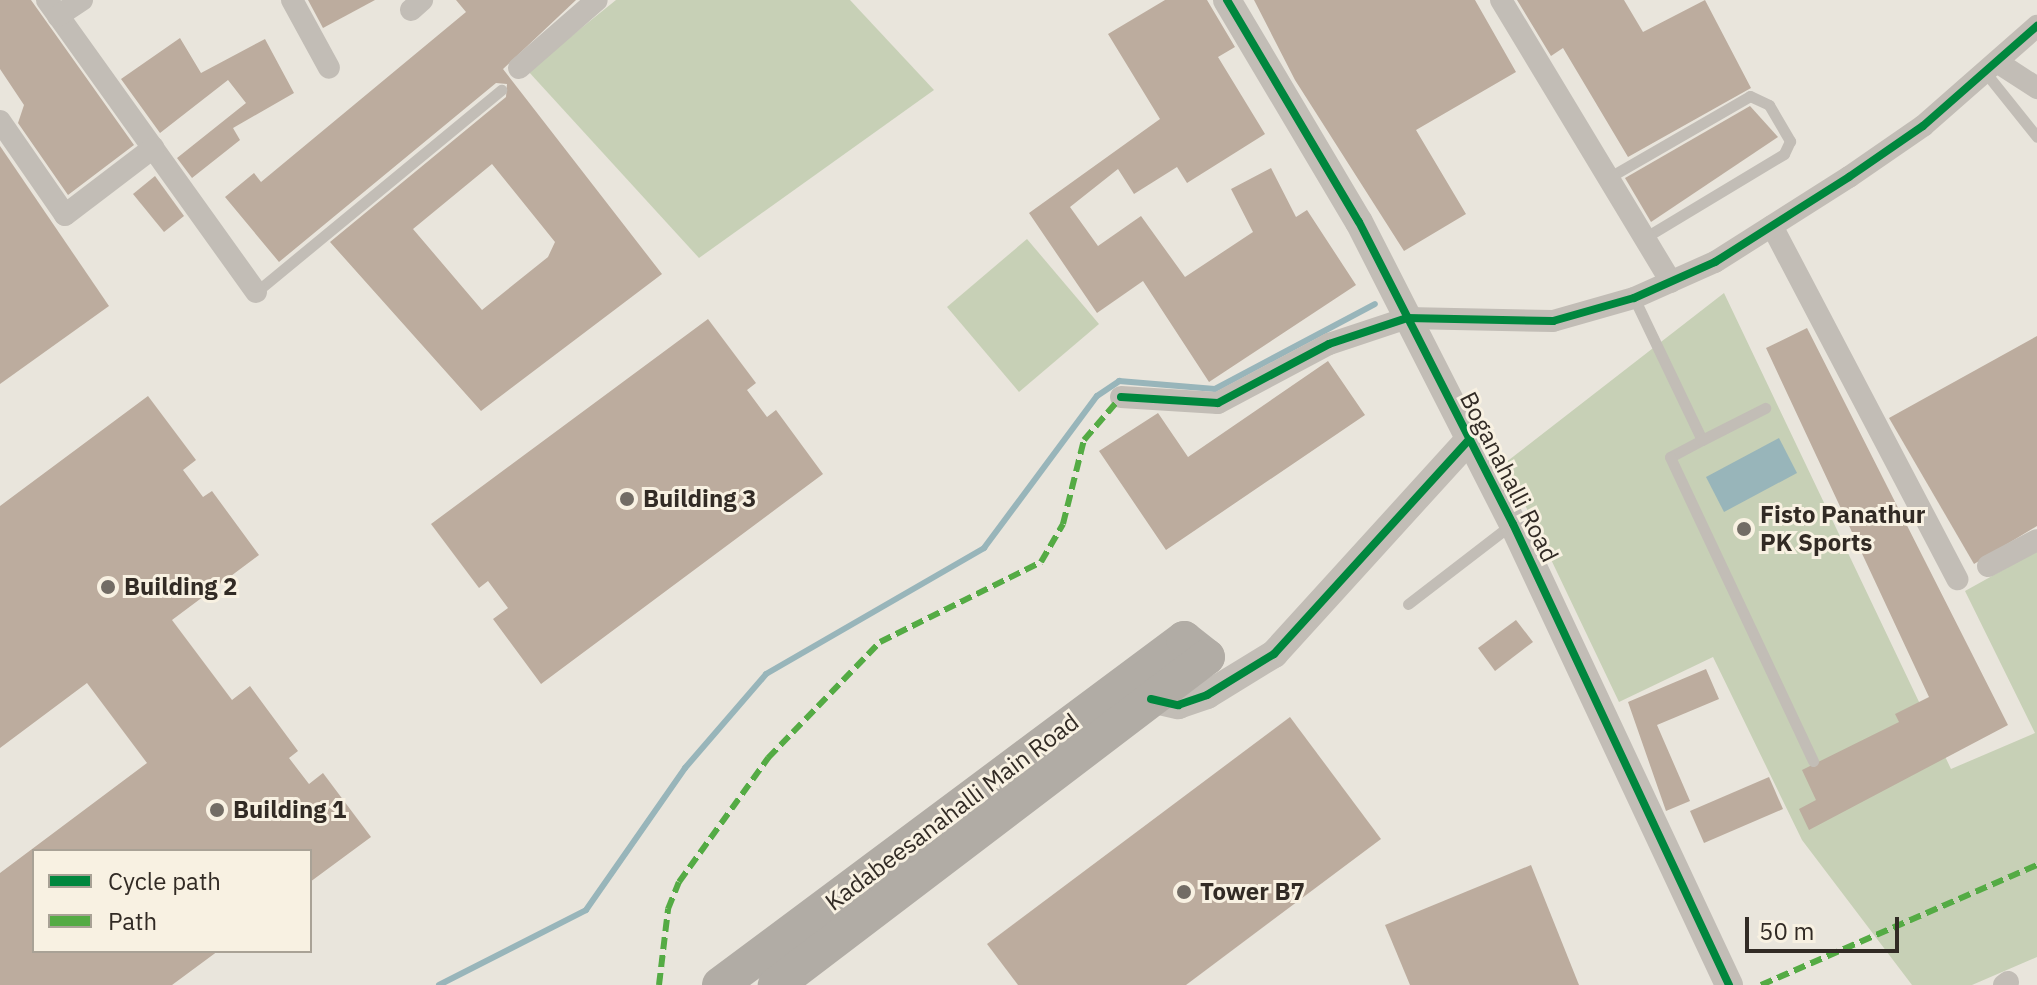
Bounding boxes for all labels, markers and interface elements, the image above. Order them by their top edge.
street label: Boganahalli Road [1454,387,1564,567]
place label: Building 3 [643,485,757,513]
marker: Building 3 [618,490,636,508]
place label: Fisto Panathur PK Sports [1760,501,1925,557]
marker: Fisto Panathur PK Sports [1735,520,1753,538]
place label: Building 2 [124,573,238,601]
marker: Building 2 [99,578,117,596]
street label: Kadabeesanahalli Main Road [820,707,1084,917]
place label: Building 1 [233,796,347,824]
marker: Building 1 [208,801,226,819]
legend [32,849,312,953]
text: Cycle path [108,865,221,897]
place label: Tower B7 [1200,878,1305,906]
marker: Tower B7 [1175,883,1193,901]
scale bar [1749,901,1903,951]
text: Path [108,905,157,937]
text: 50 m [1759,915,1814,947]

